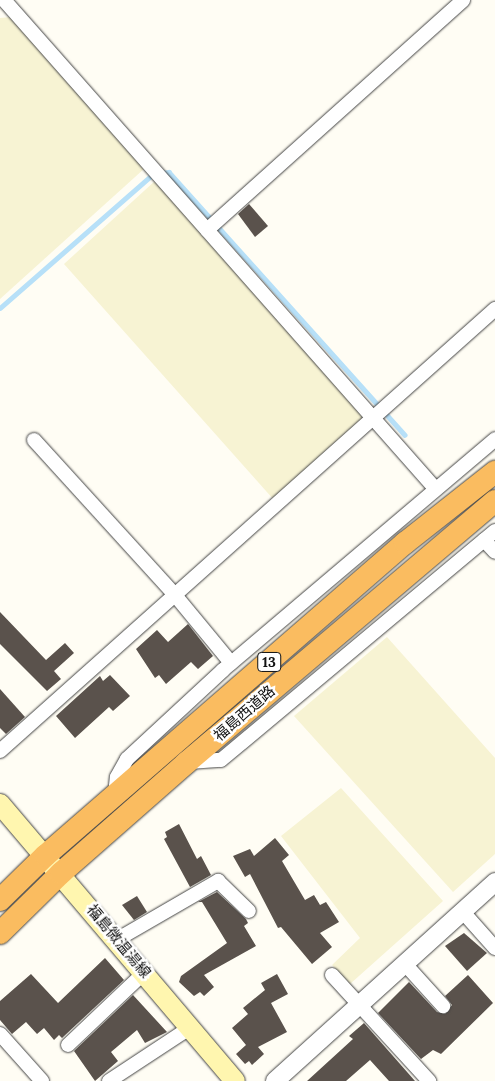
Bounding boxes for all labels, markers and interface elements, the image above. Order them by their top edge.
road number: 13 [256,650,282,674]
street label: 福島西道路 [210,682,278,744]
street label: 福島微温湯線 [83,901,155,981]

